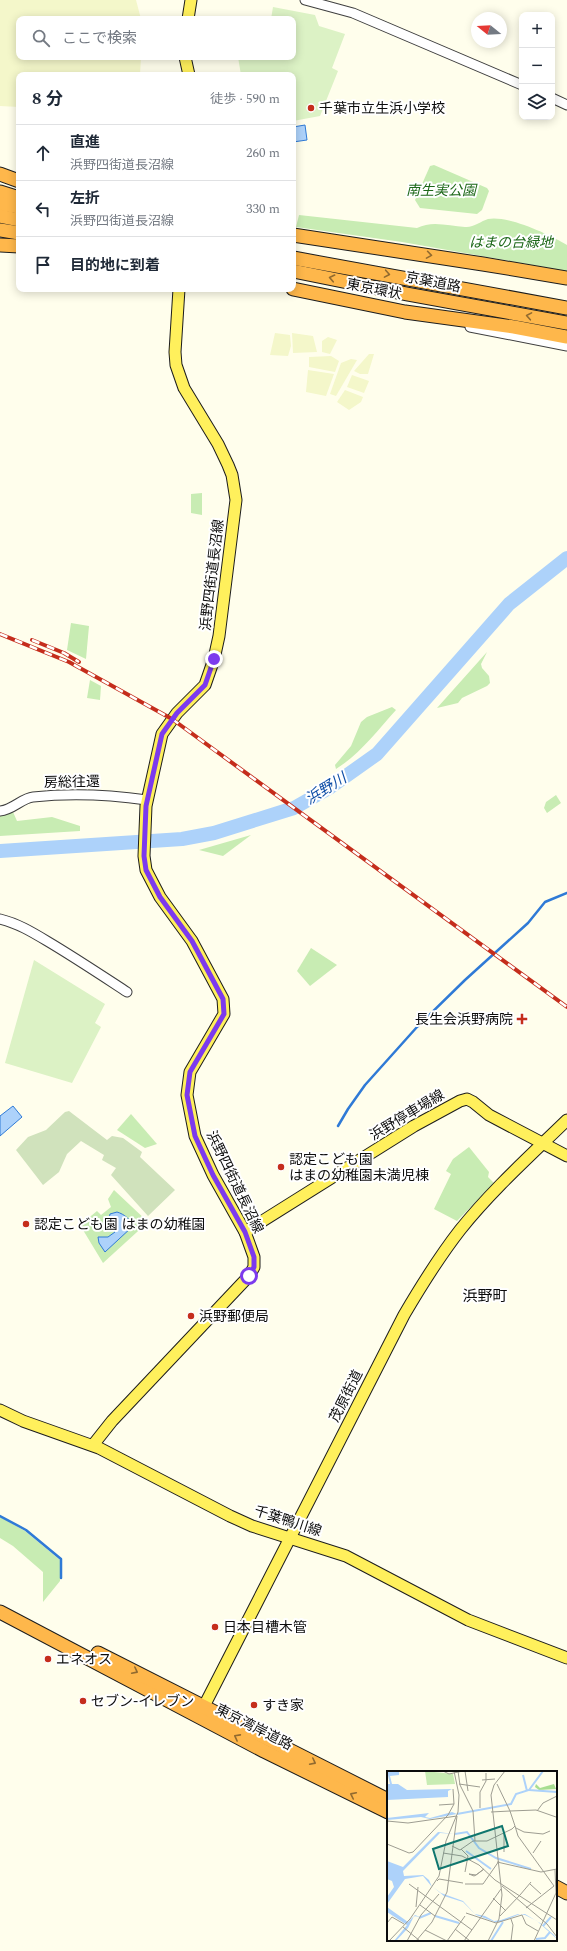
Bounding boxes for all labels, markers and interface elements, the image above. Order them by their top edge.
north arrow [471,12,507,48]
map controls [519,12,555,120]
button: + [519,12,555,48]
search box [16,16,296,60]
icon: search [30,27,52,49]
text: ここで検索 [62,27,137,50]
button: − [519,48,555,84]
button: layers [519,84,555,120]
text: 8 分 [32,86,63,112]
text: 徒歩 · 590 m [210,89,280,109]
place label: 千葉市立生浜小学校 [319,98,445,119]
marker: 千葉市立生浜小学校 [306,103,316,113]
text: 直進 [70,131,100,154]
icon: ahead [32,142,54,164]
text: 260 m [246,143,280,163]
text: 浜野四街道長沼線 [70,155,174,175]
park label: 南生実公園 [406,180,478,201]
text: 左折 [70,187,100,210]
icon: left [32,198,54,220]
text: 330 m [246,199,280,219]
text: 浜野四街道長沼線 [70,211,174,231]
park label: はまの台緑地 [469,232,555,253]
one-way arrow [425,250,432,259]
icon: arrive [32,254,54,276]
text: 目的地に到着 [70,254,160,277]
street label: 京葉道路 [404,266,462,298]
one-way arrow [383,270,390,278]
street label: 東京環状 [345,273,403,305]
one-way arrow [329,275,335,283]
one-way arrow [526,313,532,321]
street label: 浜野四街道長沼線 [195,518,229,632]
route end [205,650,223,668]
water label: 浜野川 [301,766,353,811]
street label: 房総往還 [44,771,100,793]
place label: 長生会浜野病院 [415,1009,513,1030]
marker: 長生会浜野病院 [516,1013,528,1025]
street label: 浜野停車場線 [366,1084,448,1146]
street label: 浜野四街道長沼線 [201,1127,269,1237]
place label: 認定こども園 はまの幼稚園未満児棟 [289,1149,429,1186]
marker: 認定こども園 はまの幼稚園未満児棟 [276,1162,286,1172]
place label: 認定こども園 はまの幼稚園 [34,1214,206,1235]
marker: 認定こども園 はまの幼稚園 [21,1219,31,1229]
route start [240,1267,258,1285]
district label: 浜野町 [462,1285,508,1308]
place label: 浜野郵便局 [199,1306,269,1327]
marker: 浜野郵便局 [186,1311,196,1321]
street label: 茂原街道 [324,1366,368,1426]
street label: 千葉鴨川線 [251,1500,325,1542]
place label: 日本目槽木管 [223,1617,307,1638]
marker: 日本目槽木管 [210,1622,220,1632]
place label: エネオス [56,1649,112,1670]
marker: エネオス [43,1654,53,1664]
one-way arrow [130,1667,138,1674]
place label: セブン-イレブン [91,1691,194,1712]
place label: すき家 [262,1695,304,1716]
marker: セブン-イレブン [78,1696,88,1706]
street label: 東京湾岸道路 [212,1699,296,1755]
marker: すき家 [249,1700,259,1710]
one-way arrow [233,1734,241,1742]
one-way arrow [309,1757,316,1765]
inset map [387,1771,557,1941]
one-way arrow [350,1792,357,1800]

